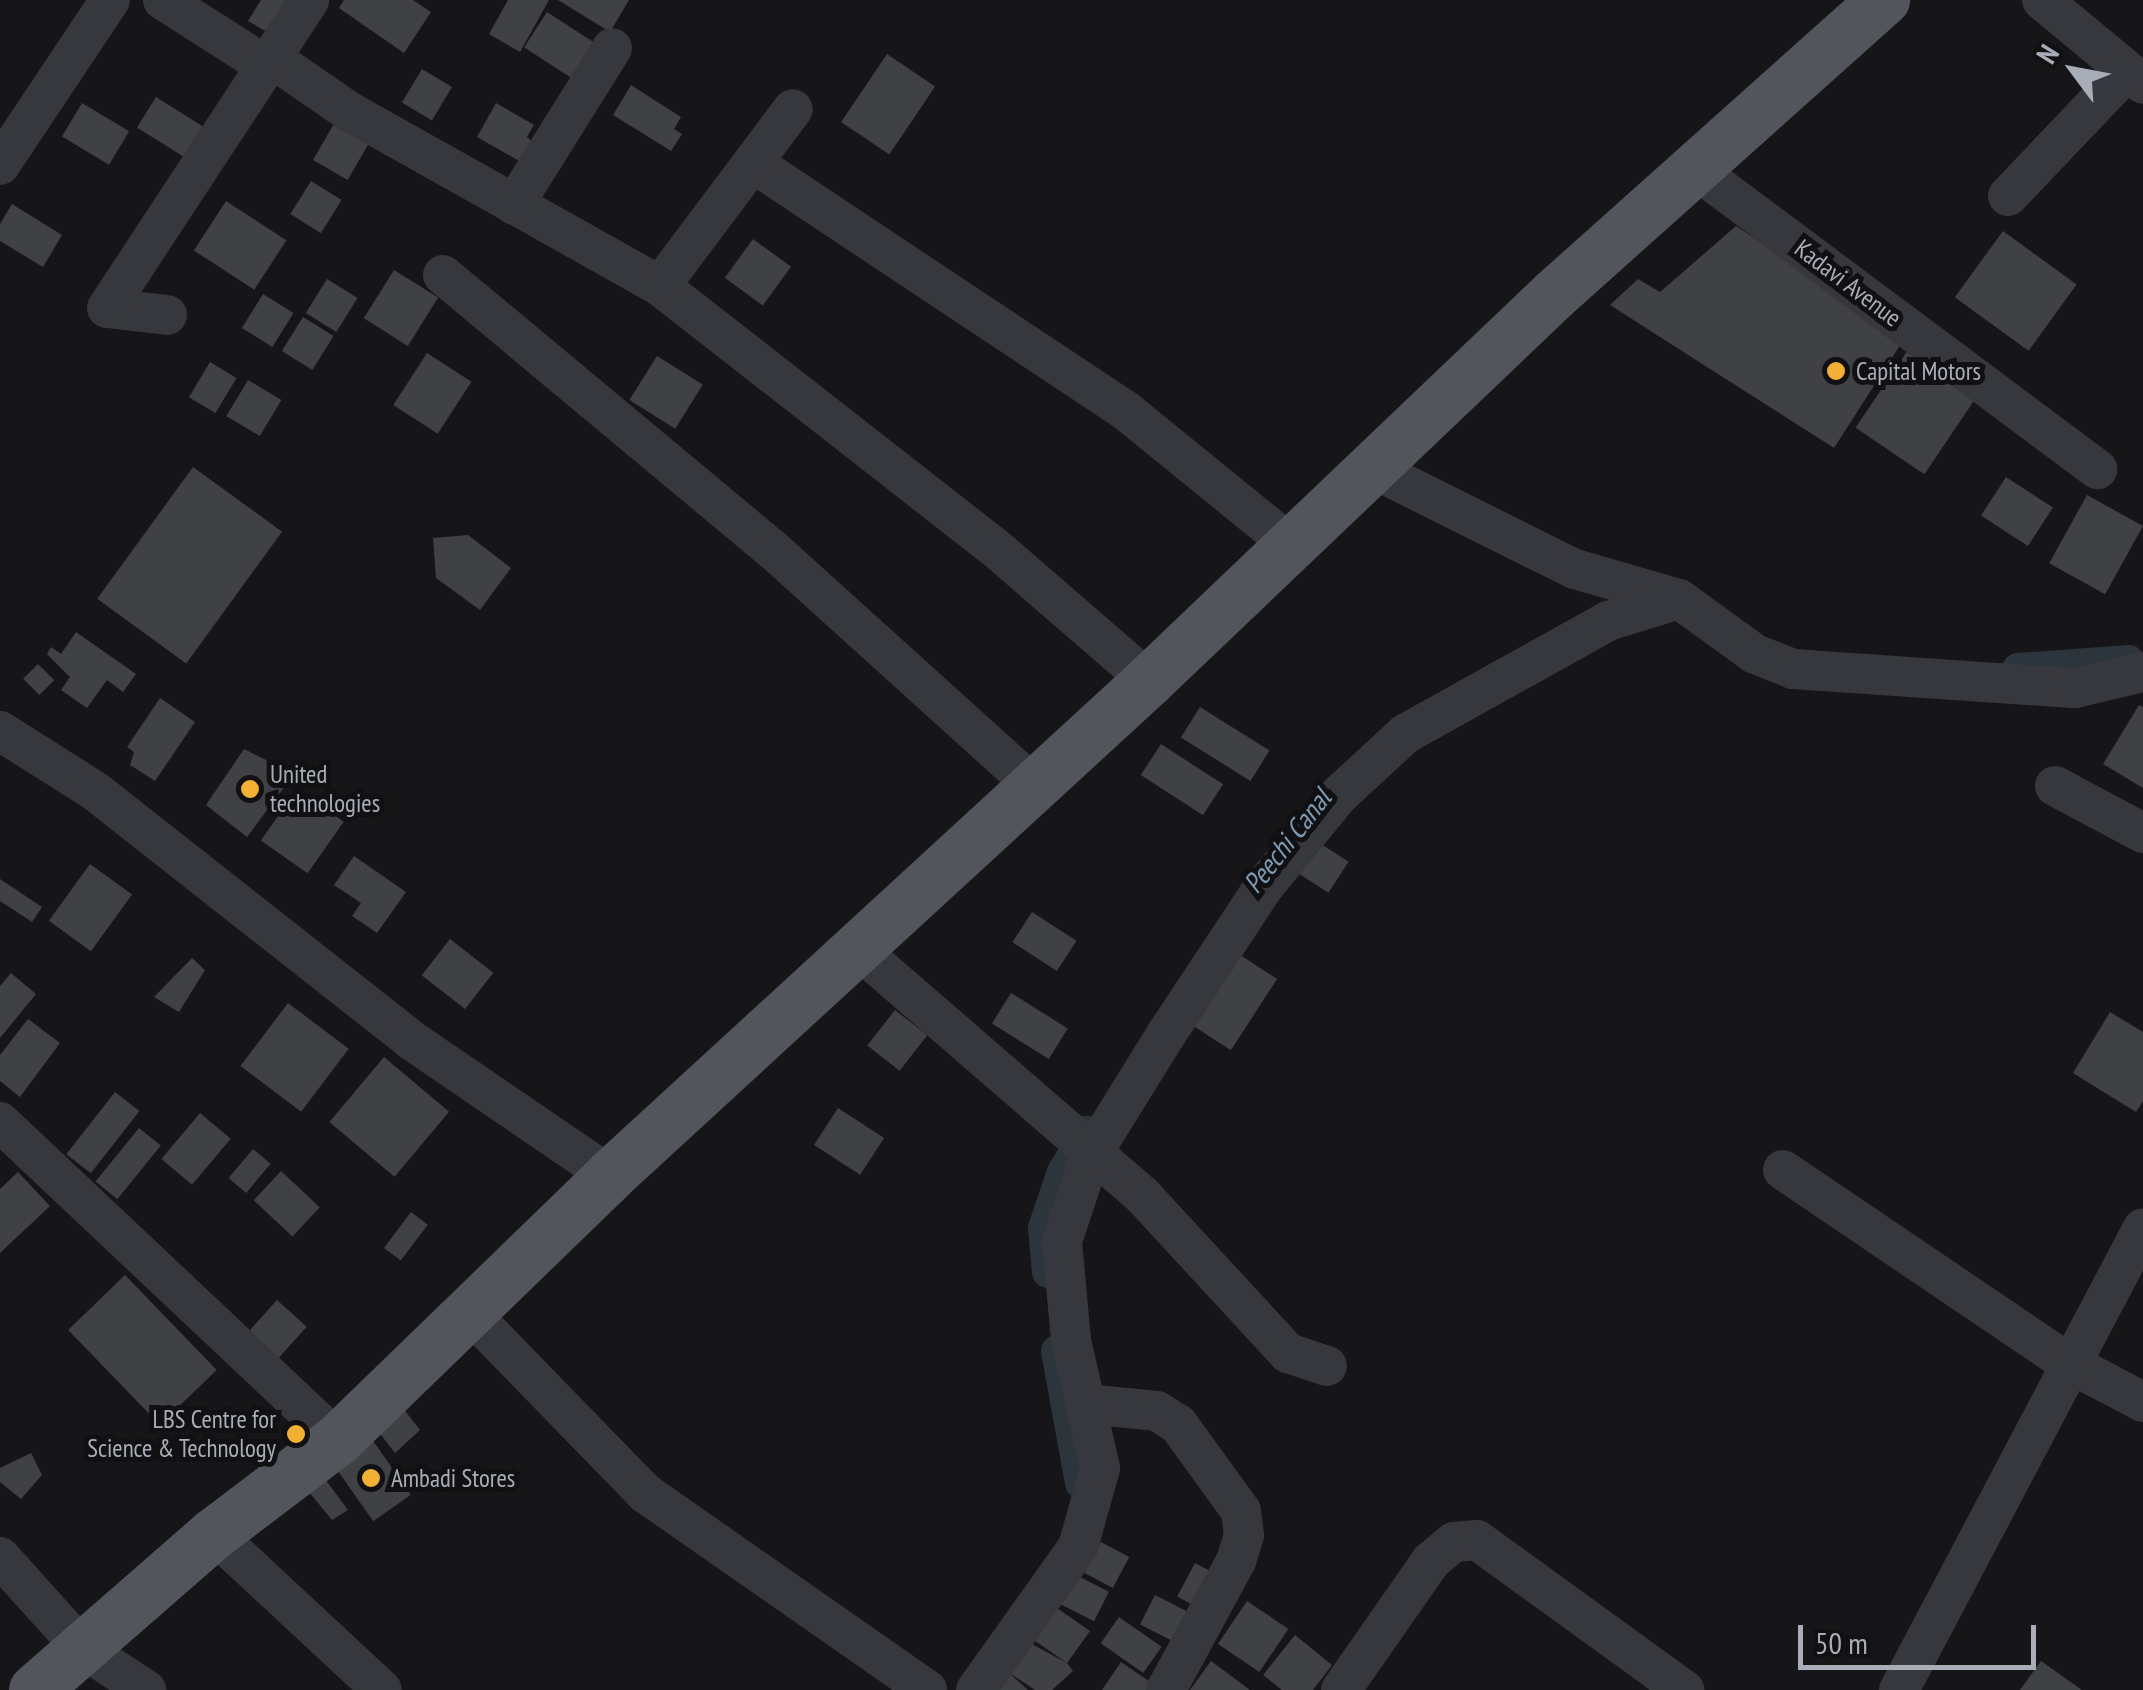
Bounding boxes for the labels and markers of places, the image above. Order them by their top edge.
place label: Capital Motors [1856,356,1981,386]
marker: Capital Motors [1825,360,1847,382]
place label: United technologies [270,760,380,819]
marker: United technologies [239,778,261,800]
place label: LBS Centre for Science & Technology [87,1405,276,1464]
marker: LBS Centre for Science & Technology [285,1423,307,1445]
place label: Ambadi Stores [391,1463,515,1493]
marker: Ambadi Stores [360,1467,382,1489]

